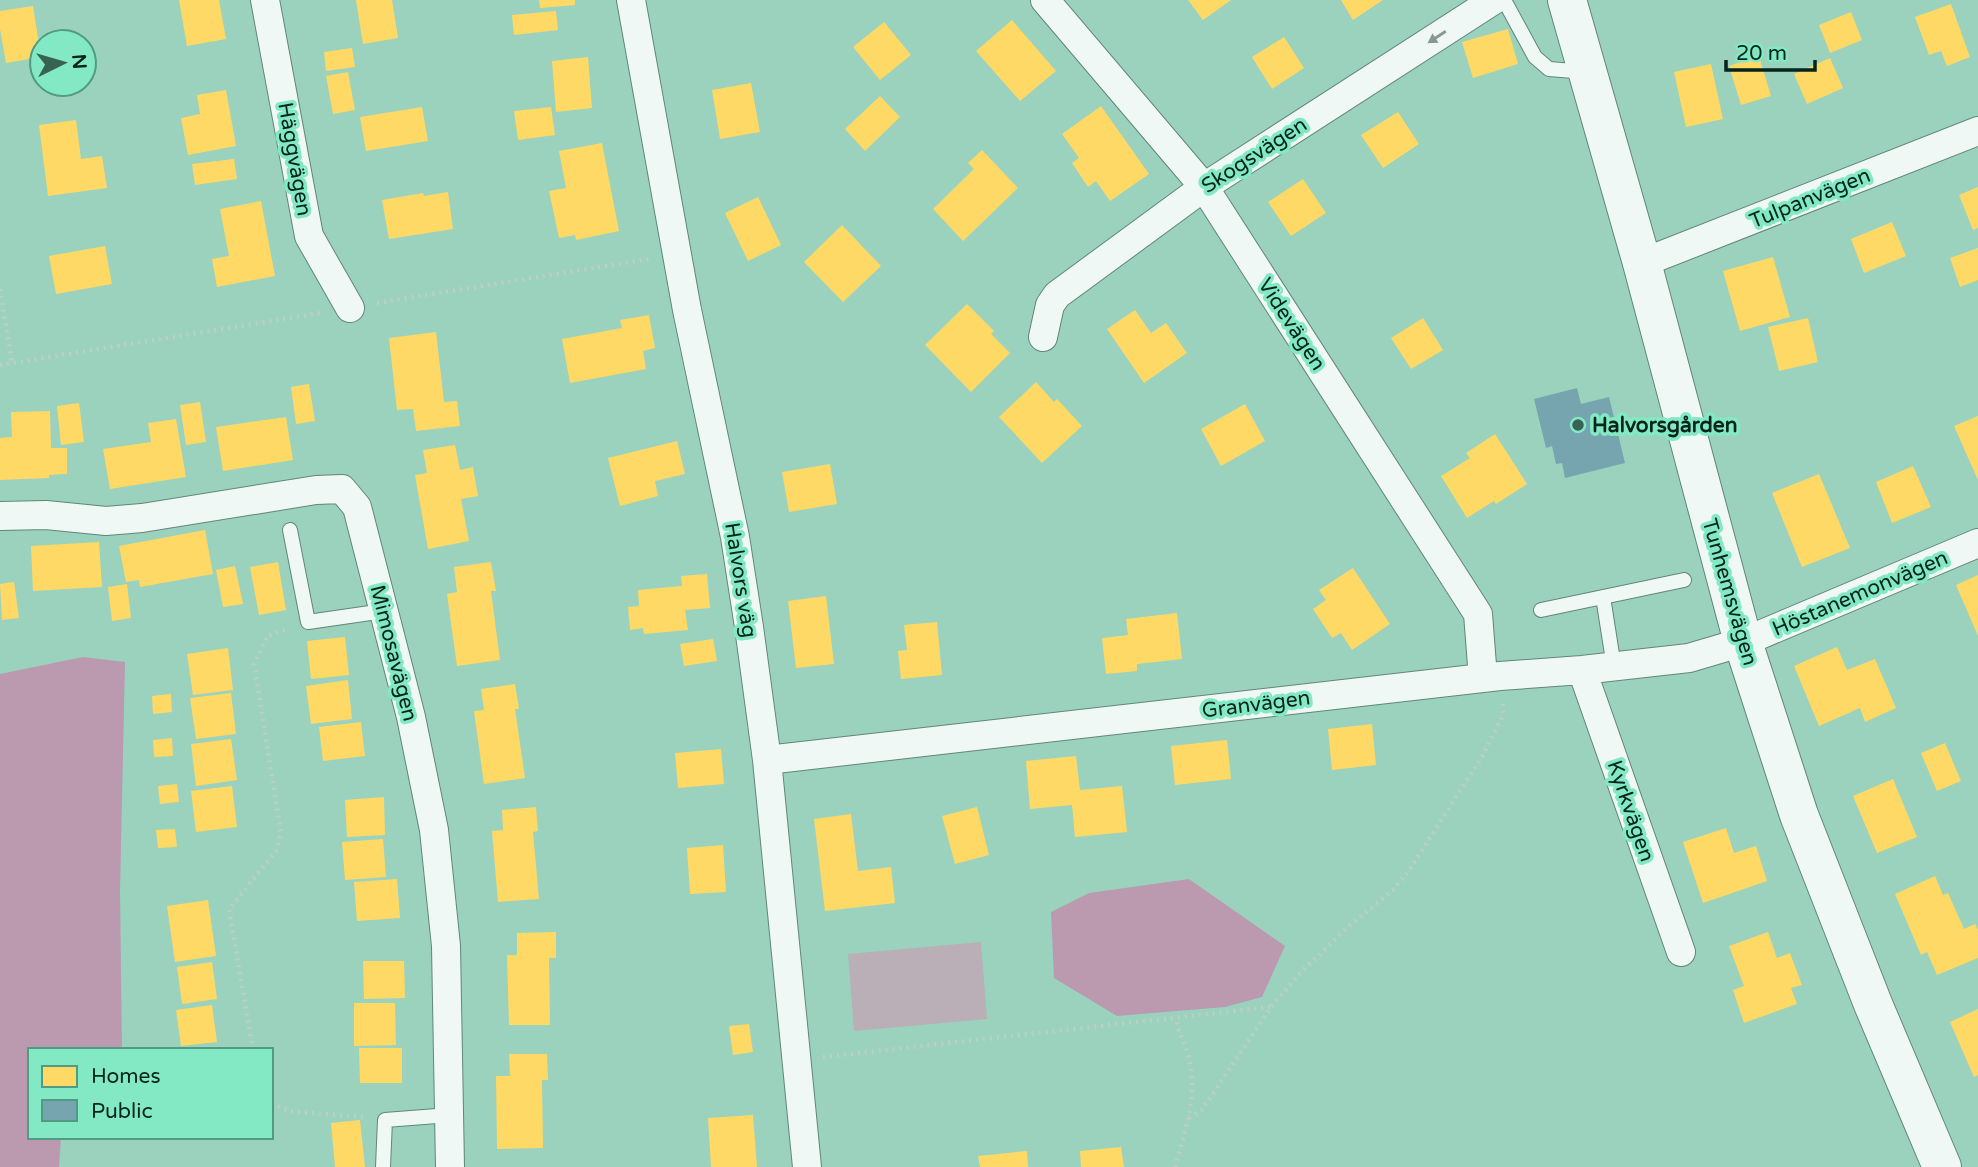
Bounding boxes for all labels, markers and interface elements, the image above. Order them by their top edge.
north arrow [28,28,98,98]
scale bar [1726,28,1815,72]
one-way arrow [1427,30,1446,43]
text: 20 m [1736,41,1787,66]
text: N [67,53,91,70]
street label: Häggvägen [272,100,317,218]
street label: Skogsvägen [1197,112,1312,199]
street label: Tulpanvägen [1746,163,1874,234]
street label: Videvägen [1252,273,1331,375]
place label: Halvorsgården [1592,413,1737,438]
marker: Halvorsgården [1570,417,1586,433]
street label: Tunhemsvägen [1697,516,1762,669]
street label: Halvors väg [719,521,762,639]
street label: Höstanemonvägen [1769,545,1952,642]
street label: Mimosavägen [364,582,423,724]
street label: Granvägen [1200,685,1312,724]
street label: Kyrkvägen [1602,757,1660,865]
legend [28,1048,273,1139]
text: Homes [91,1064,161,1089]
text: Public [91,1099,153,1124]

